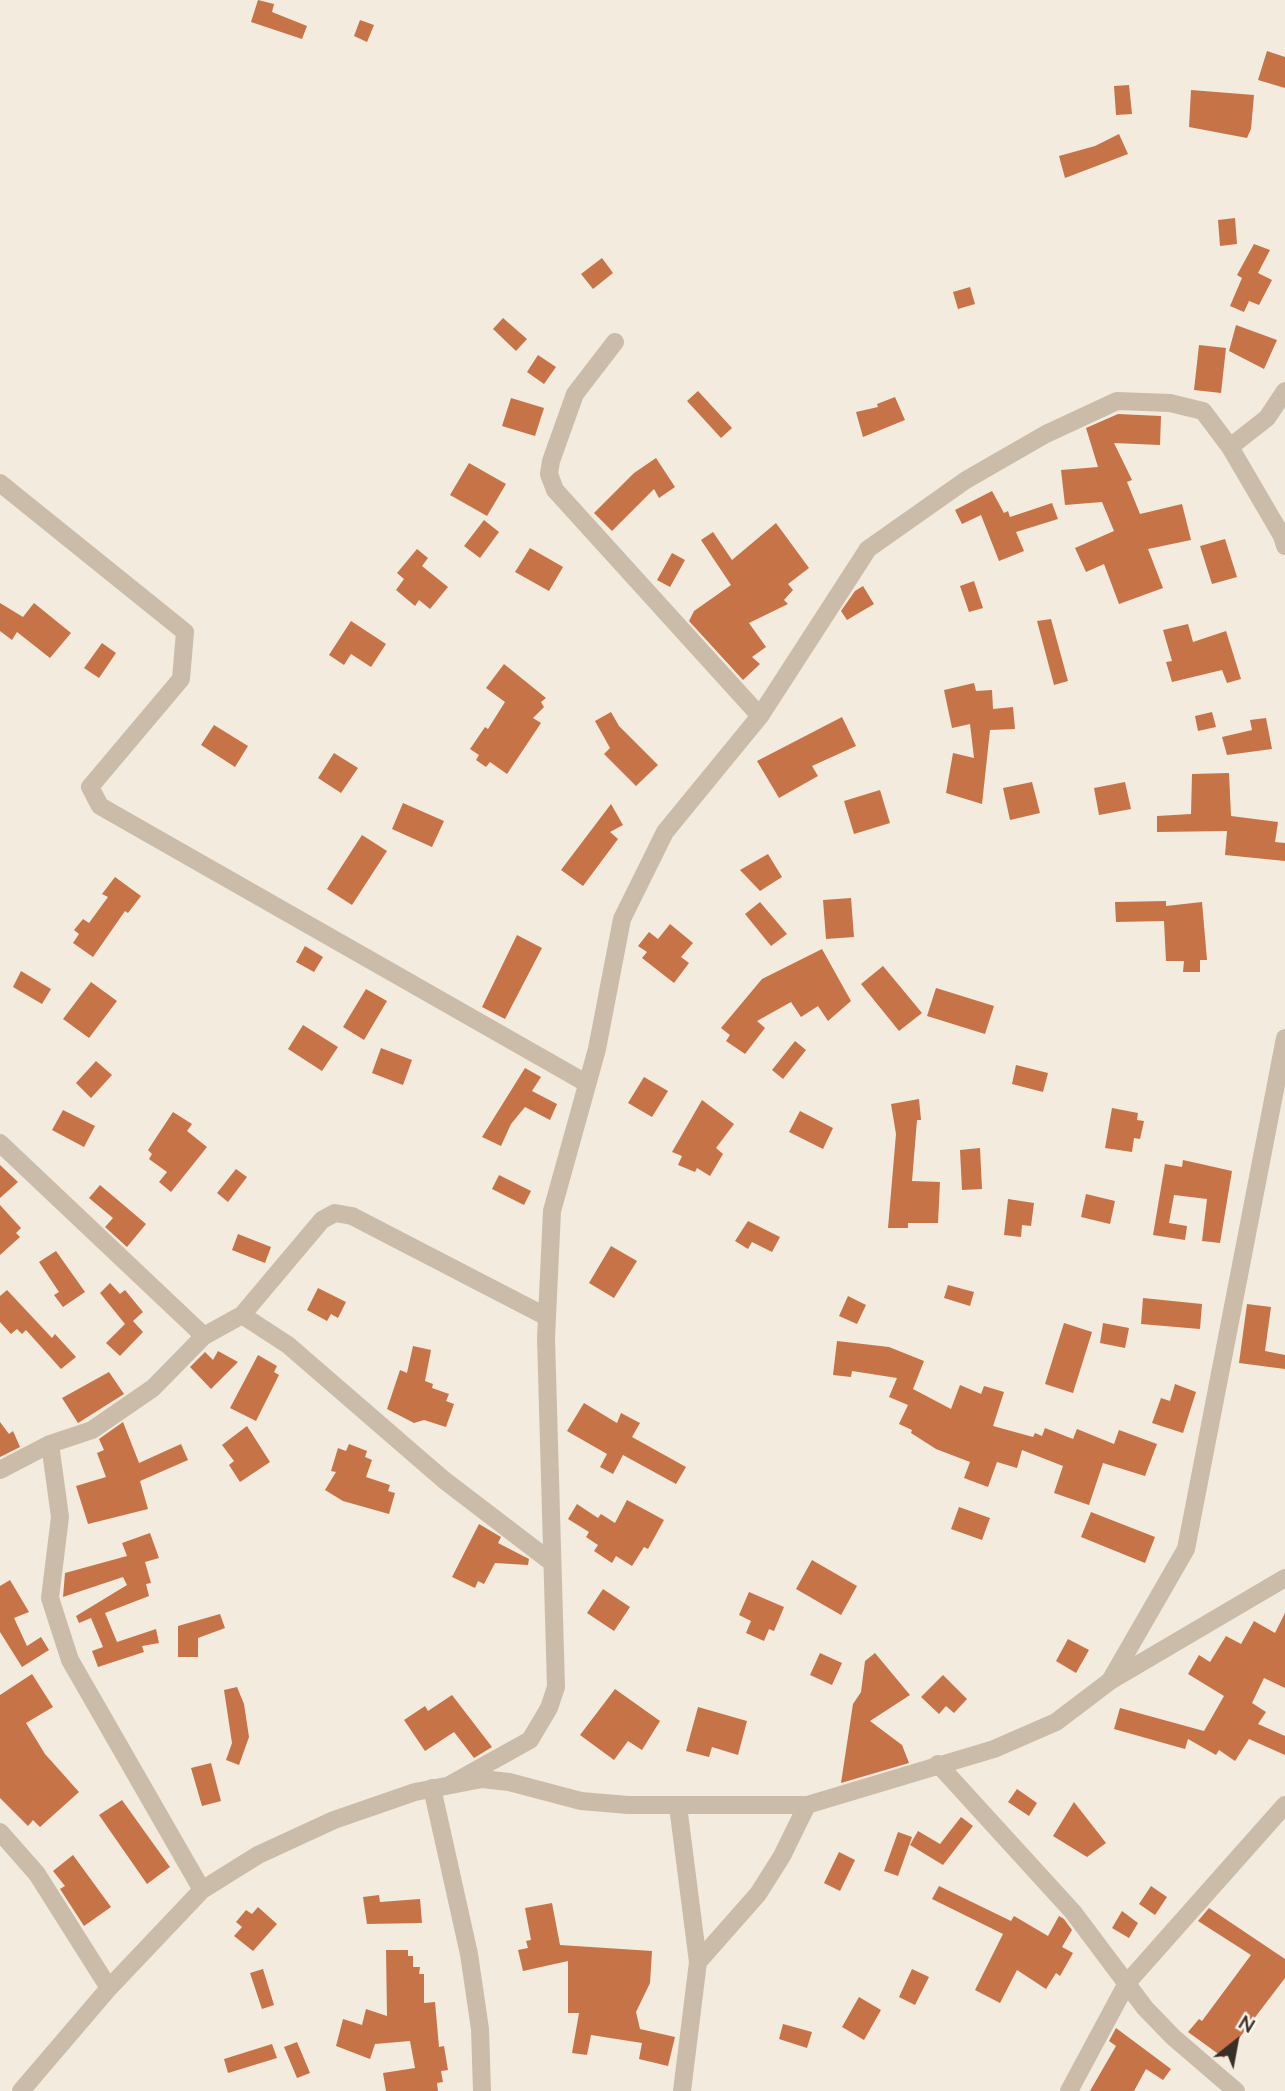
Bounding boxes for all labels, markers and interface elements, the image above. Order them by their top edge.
north arrow [1201,2007,1271,2077]
text: N [1235,2010,1259,2037]

